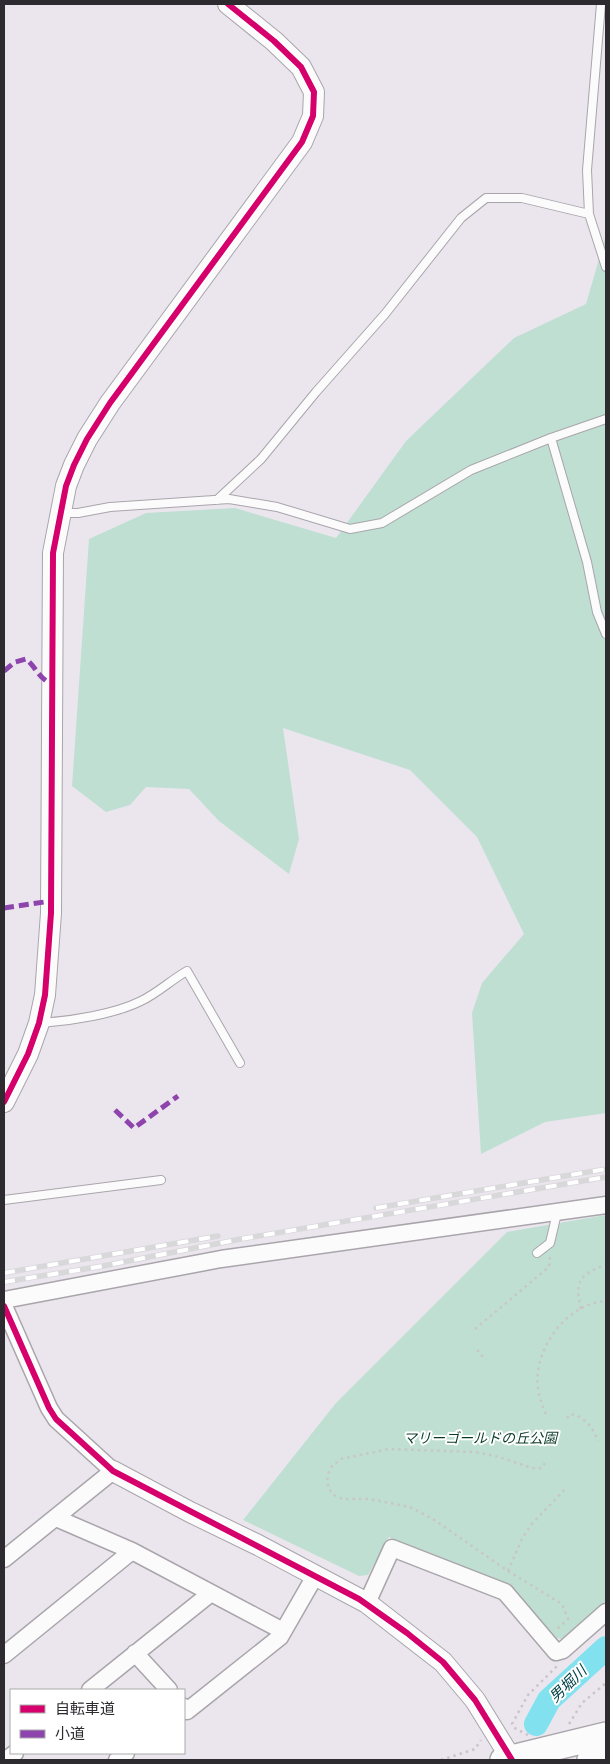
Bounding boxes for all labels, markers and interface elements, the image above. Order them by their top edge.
park label: マリーゴールドの丘公園 [403,1428,559,1448]
water label: 男堀川 [544,1659,593,1707]
legend [10,1689,185,1754]
text: 自転車道 [55,1698,115,1719]
text: 小道 [55,1723,85,1744]

